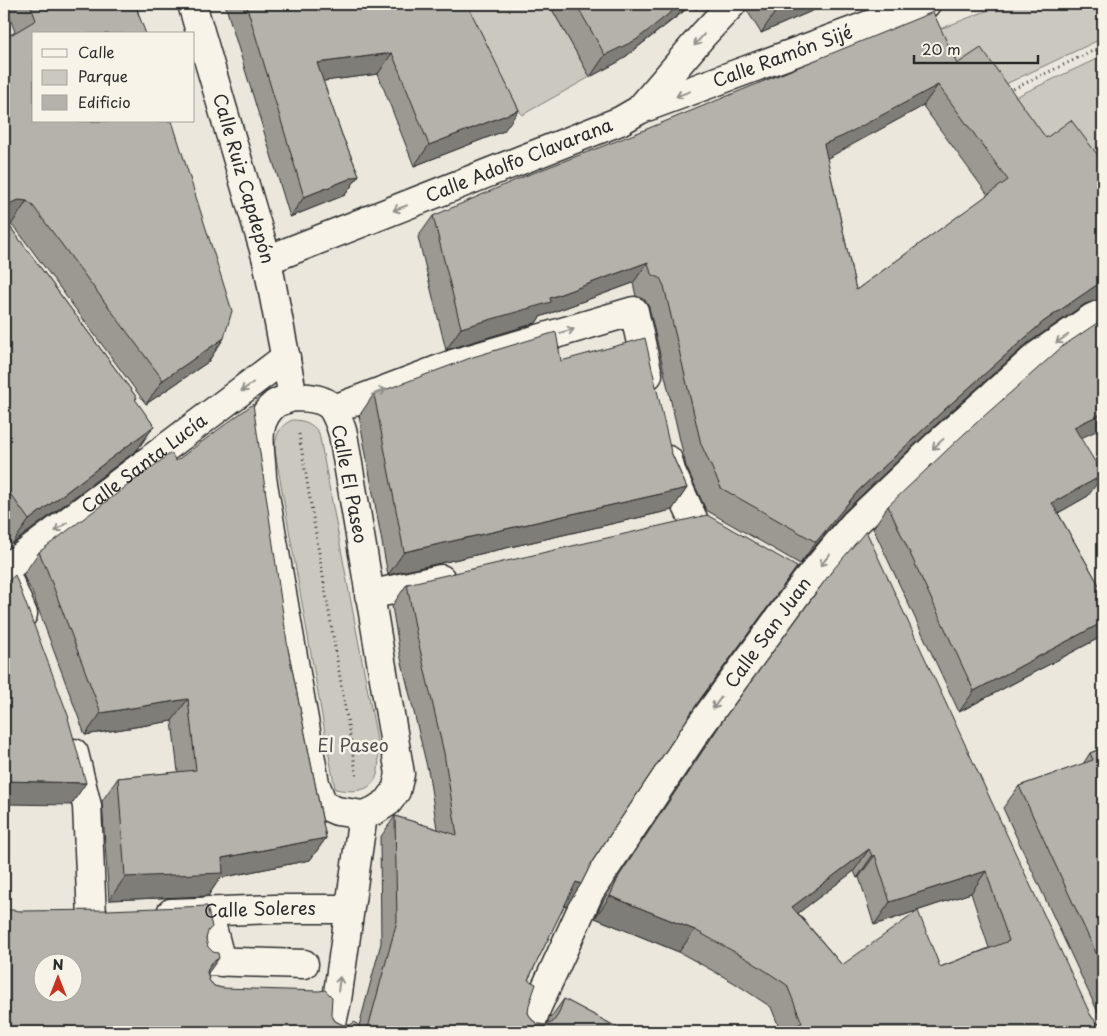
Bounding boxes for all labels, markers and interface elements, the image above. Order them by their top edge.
street label: Calle Ramón Sijé [708,17,856,94]
legend [32,32,195,122]
scale bar [914,32,1038,64]
one-way arrow [693,33,705,46]
text: 20 m [922,37,961,60]
text: Calle [78,40,115,63]
text: Parque [78,64,128,87]
one-way arrow [676,89,691,99]
text: Edificio [78,90,131,113]
street label: Calle Ruiz Capdepón [207,90,282,267]
street label: Calle Adolfo Clavarana [421,110,617,208]
one-way arrow [393,204,408,213]
one-way arrow [559,325,575,335]
one-way arrow [1055,334,1069,344]
one-way arrow [240,382,254,392]
one-way arrow [371,387,386,396]
street label: Calle Santa Lucía [75,406,213,519]
street label: Calle El Paseo [326,422,375,546]
one-way arrow [932,438,945,450]
one-way arrow [54,522,68,532]
one-way arrow [819,553,830,566]
street label: Calle San Juan [717,571,817,693]
one-way arrow [711,696,722,709]
park label: El Paseo [317,731,389,758]
street label: Calle Soleres [204,894,316,924]
north arrow [32,954,82,1004]
text: N [52,954,64,975]
one-way arrow [335,977,345,993]

